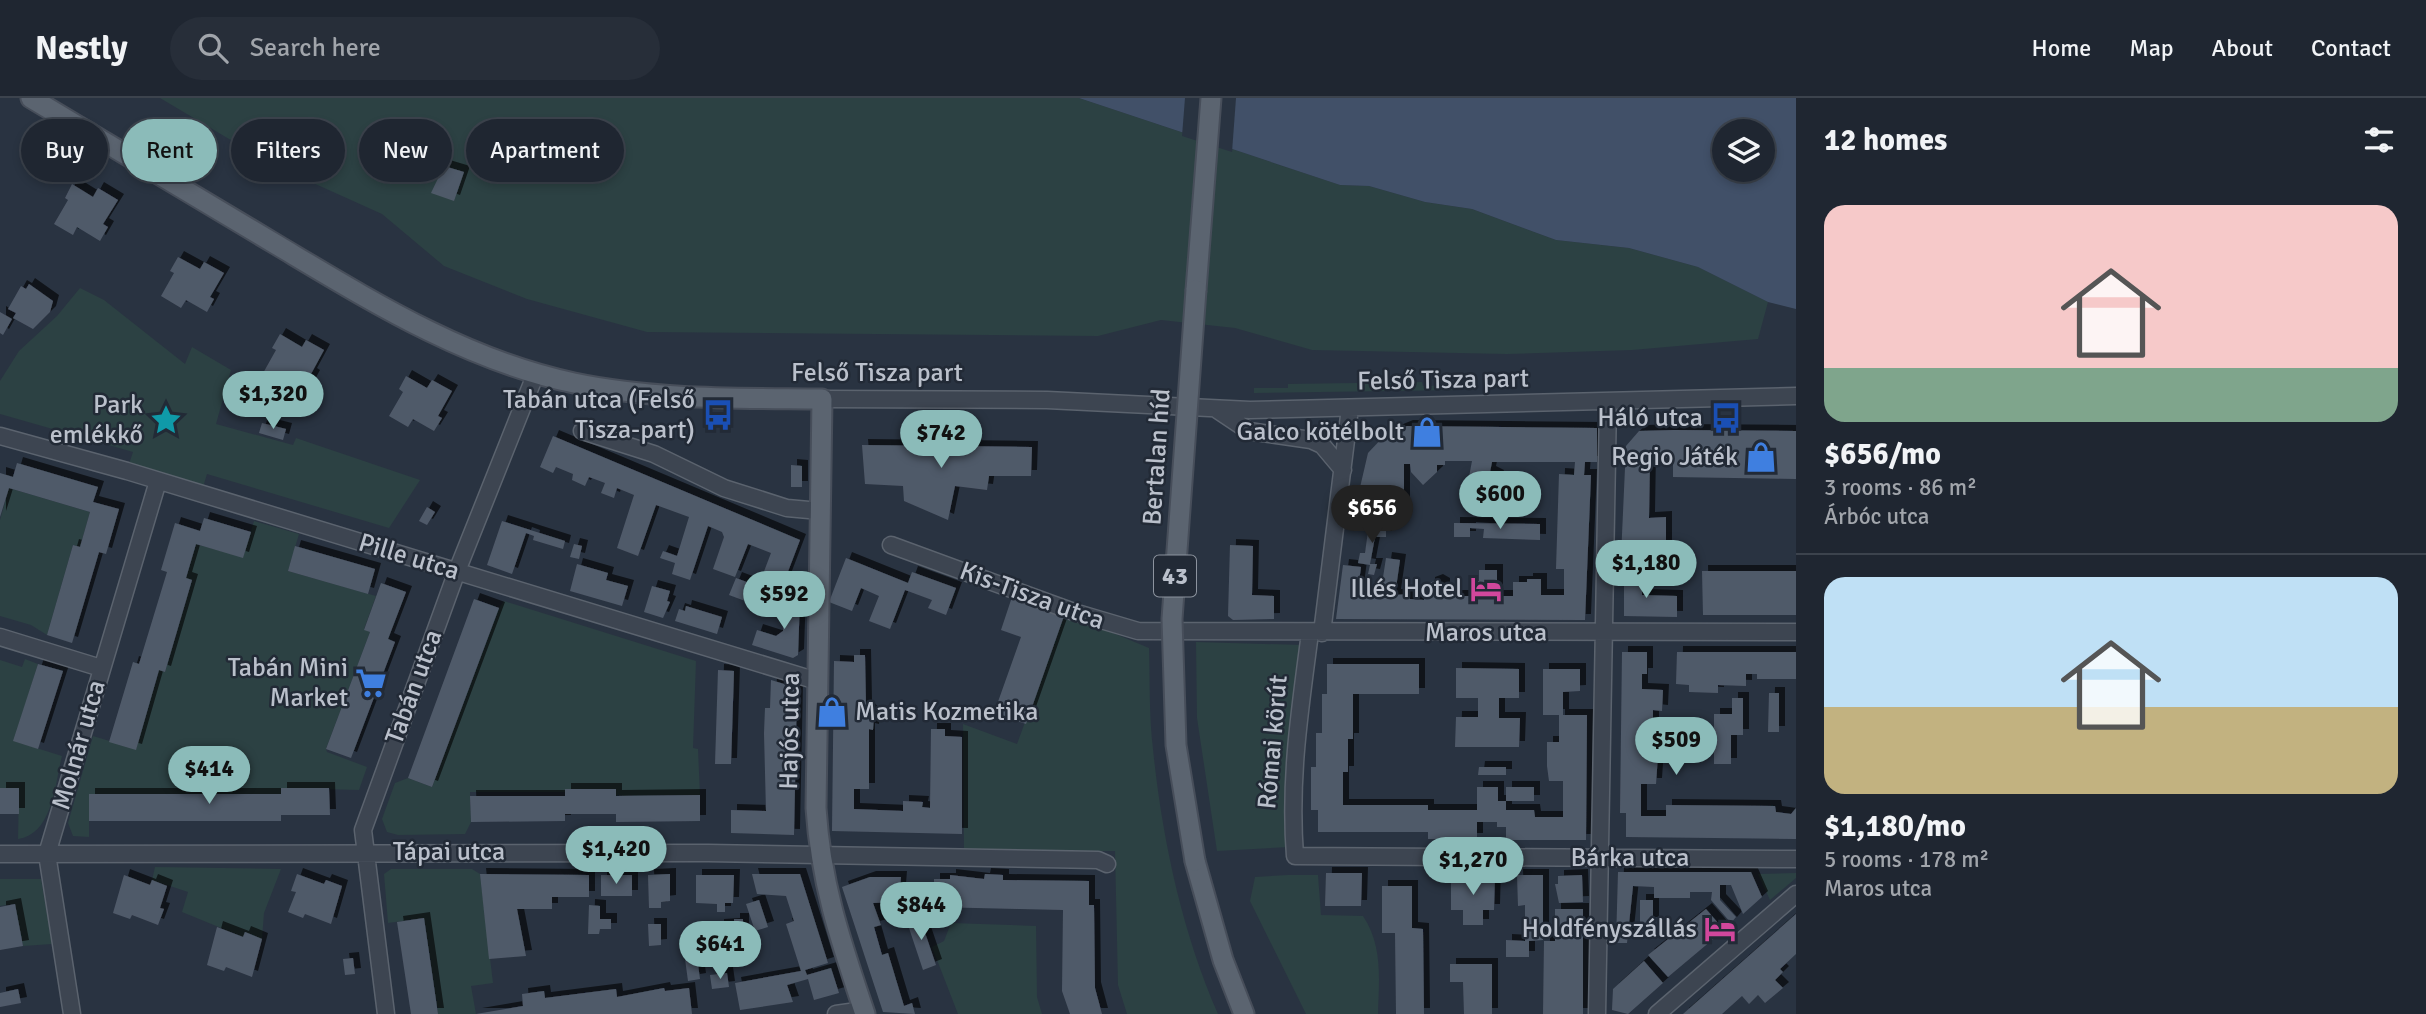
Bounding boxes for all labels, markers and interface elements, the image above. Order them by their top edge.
search box [170,17,660,80]
text: Nestly [35,28,128,69]
icon: search [194,29,232,67]
text: Search here [250,32,381,64]
text: Home [2031,33,2091,63]
text: Map [2129,33,2174,63]
text: About [2212,33,2273,63]
text: Contact [2311,33,2391,63]
chip: Buy [21,119,108,182]
chip: Rent [122,119,217,182]
chip: Filters [231,119,345,182]
chip: New [359,119,452,182]
chip: Apartment [466,119,624,182]
map controls [1712,119,1775,182]
button: layers [1712,119,1775,182]
icon: filters [2360,121,2398,159]
text: 12 homes [1824,122,1947,159]
icon: home [2048,250,2174,376]
street label: Felső Tisza part [791,357,963,389]
street label: Felső Tisza part [1357,363,1529,397]
pin: $1,320 [216,372,330,431]
text: $1,320 [239,379,307,408]
place label: Tabán utca (Felső Tisza-part) [503,384,695,446]
street label: Bertalan híd [1136,388,1178,526]
place label: Park emlékkő [50,389,143,451]
bus stop icon: Tabán utca (Felső Tisza-part) [701,398,735,432]
bus stop icon: Háló utca [1709,401,1743,435]
place label: Háló utca [1597,402,1703,434]
place icon: Park emlékkő [149,403,183,437]
pin: $742 [900,410,982,470]
shop icon: Galco kötélbolt [1410,415,1444,449]
place label: Galco kötélbolt [1237,416,1404,448]
text: $742 [916,418,966,447]
text: $656/mo [1824,436,1941,473]
shop icon: Regio Játék [1744,440,1778,474]
place label: Regio Játék [1611,441,1738,473]
pin: $600 [1459,472,1541,531]
text: 3 rooms · 86 m² [1824,473,1977,502]
text: $600 [1475,479,1525,508]
pin: $656 [1331,486,1413,545]
text: $656 [1347,493,1397,522]
text: Árbóc utca [1824,502,1929,531]
street label: Pille utca [355,527,463,587]
pin: $1,180 [1589,540,1703,600]
text: $1,180 [1612,548,1680,577]
street label: Kis-Tisza utca [955,555,1109,637]
road number: 43 [1154,556,1196,597]
pin: $592 [743,572,825,631]
hotel icon: Illés Hotel [1469,572,1503,606]
place label: Illés Hotel [1350,573,1463,605]
text: $592 [759,579,809,608]
street label: Maros utca [1425,617,1547,649]
icon: home [2048,622,2174,748]
street label: Tabán utca [379,625,449,749]
place label: Tabán Mini Market [228,652,348,714]
supermarket icon: Tabán Mini Market [354,666,388,700]
street label: Hajós utca [773,672,807,790]
street label: Római körút [1251,674,1295,810]
street label: Molnár utca [45,677,113,813]
shop icon: Matis Kozmetika [815,695,849,729]
place label: Matis Kozmetika [855,696,1038,728]
pin: $509 [1635,718,1717,777]
text: $509 [1651,725,1701,754]
pin: $414 [168,746,250,806]
text: $414 [184,754,234,783]
text: $1,180/mo [1824,808,1966,845]
pin: $1,420 [559,826,673,886]
text: $1,420 [582,834,650,863]
street label: Tápai utca [393,836,505,868]
pin: $1,270 [1416,838,1530,897]
street label: Bárka utca [1571,842,1689,874]
text: $1,270 [1439,845,1507,874]
text: 5 rooms · 178 m² [1824,845,1989,874]
text: Maros utca [1824,874,1932,903]
pin: $844 [880,882,962,942]
text: $844 [896,890,946,919]
hotel icon: Holdfényszállás [1703,912,1737,946]
place label: Holdfényszállás [1522,913,1697,945]
pin: $641 [679,922,761,981]
text: $641 [695,929,745,958]

